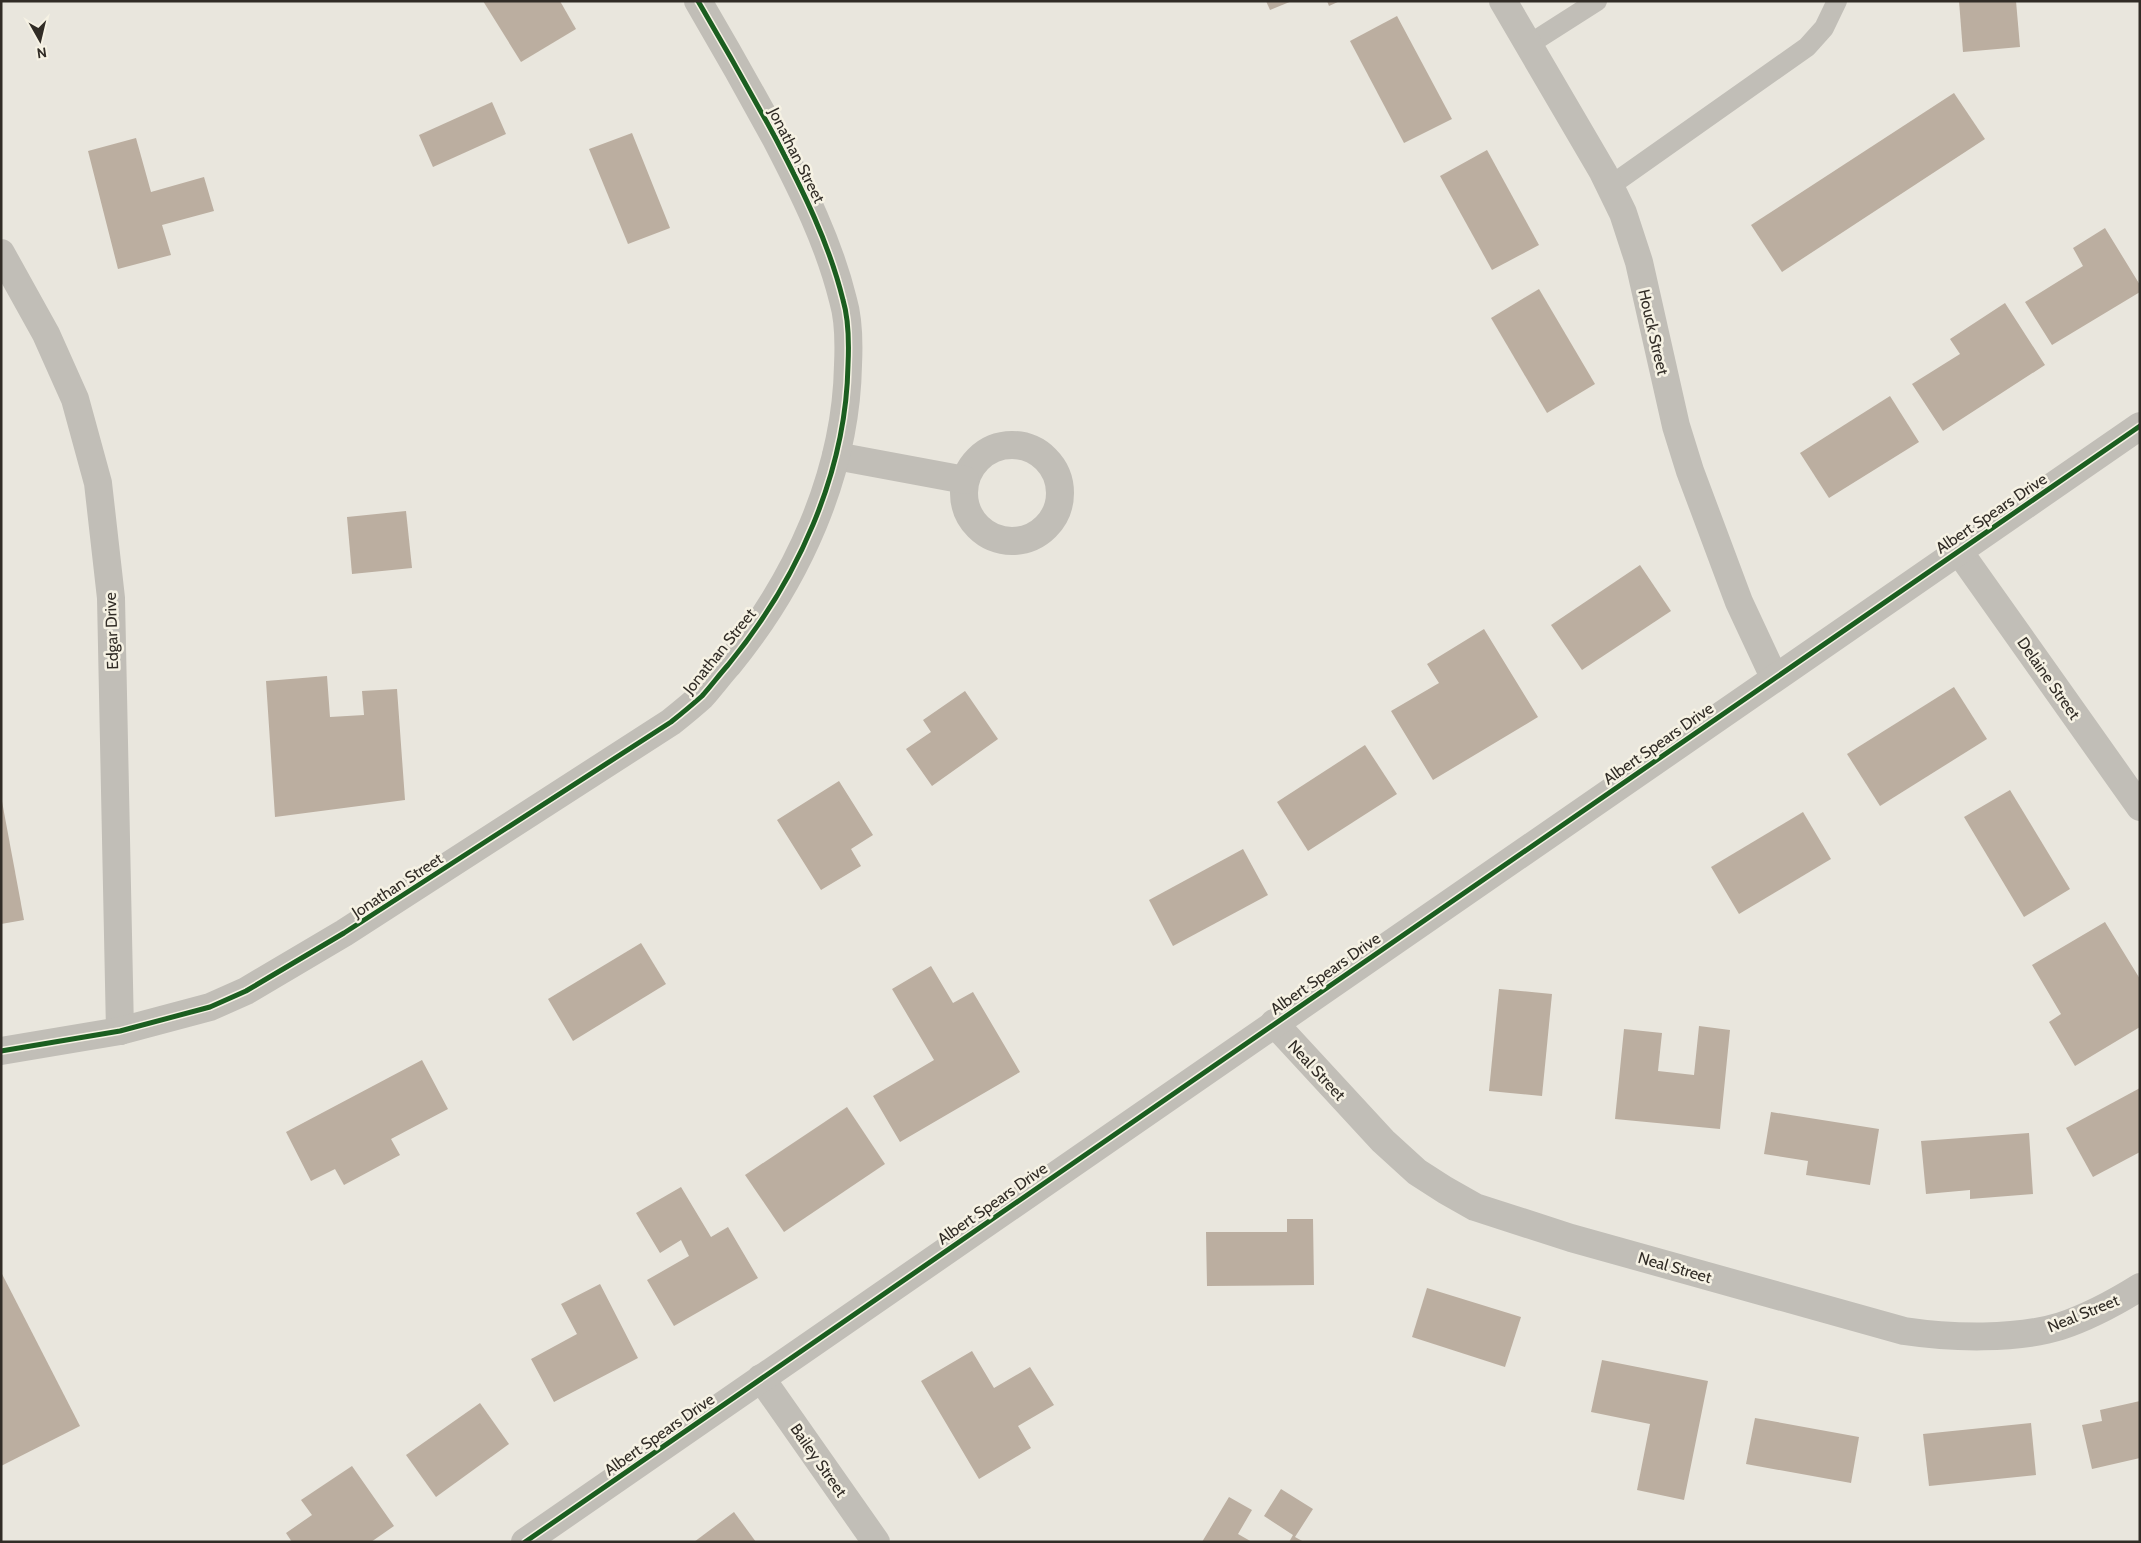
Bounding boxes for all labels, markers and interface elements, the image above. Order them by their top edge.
north arrow [15,15,65,65]
text: N [36,43,48,62]
street label: Jonathan Street [764,103,829,207]
street label: Houck Street [1634,287,1673,377]
street label: Albert Spears Drive [1932,469,2050,558]
street label: Edgar Drive [101,592,122,670]
street label: Jonathan Street [678,604,760,699]
street label: Delaine Street [2013,633,2084,724]
street label: Albert Spears Drive [1600,698,1717,788]
street label: Jonathan Street [347,849,447,922]
street label: Albert Spears Drive [1267,928,1384,1018]
street label: Neal Street [1284,1036,1350,1105]
street label: Albert Spears Drive [934,1158,1051,1248]
street label: Neal Street [1636,1248,1714,1287]
street label: Neal Street [2045,1290,2122,1336]
street label: Albert Spears Drive [601,1389,718,1479]
street label: Bailey Street [786,1420,851,1501]

